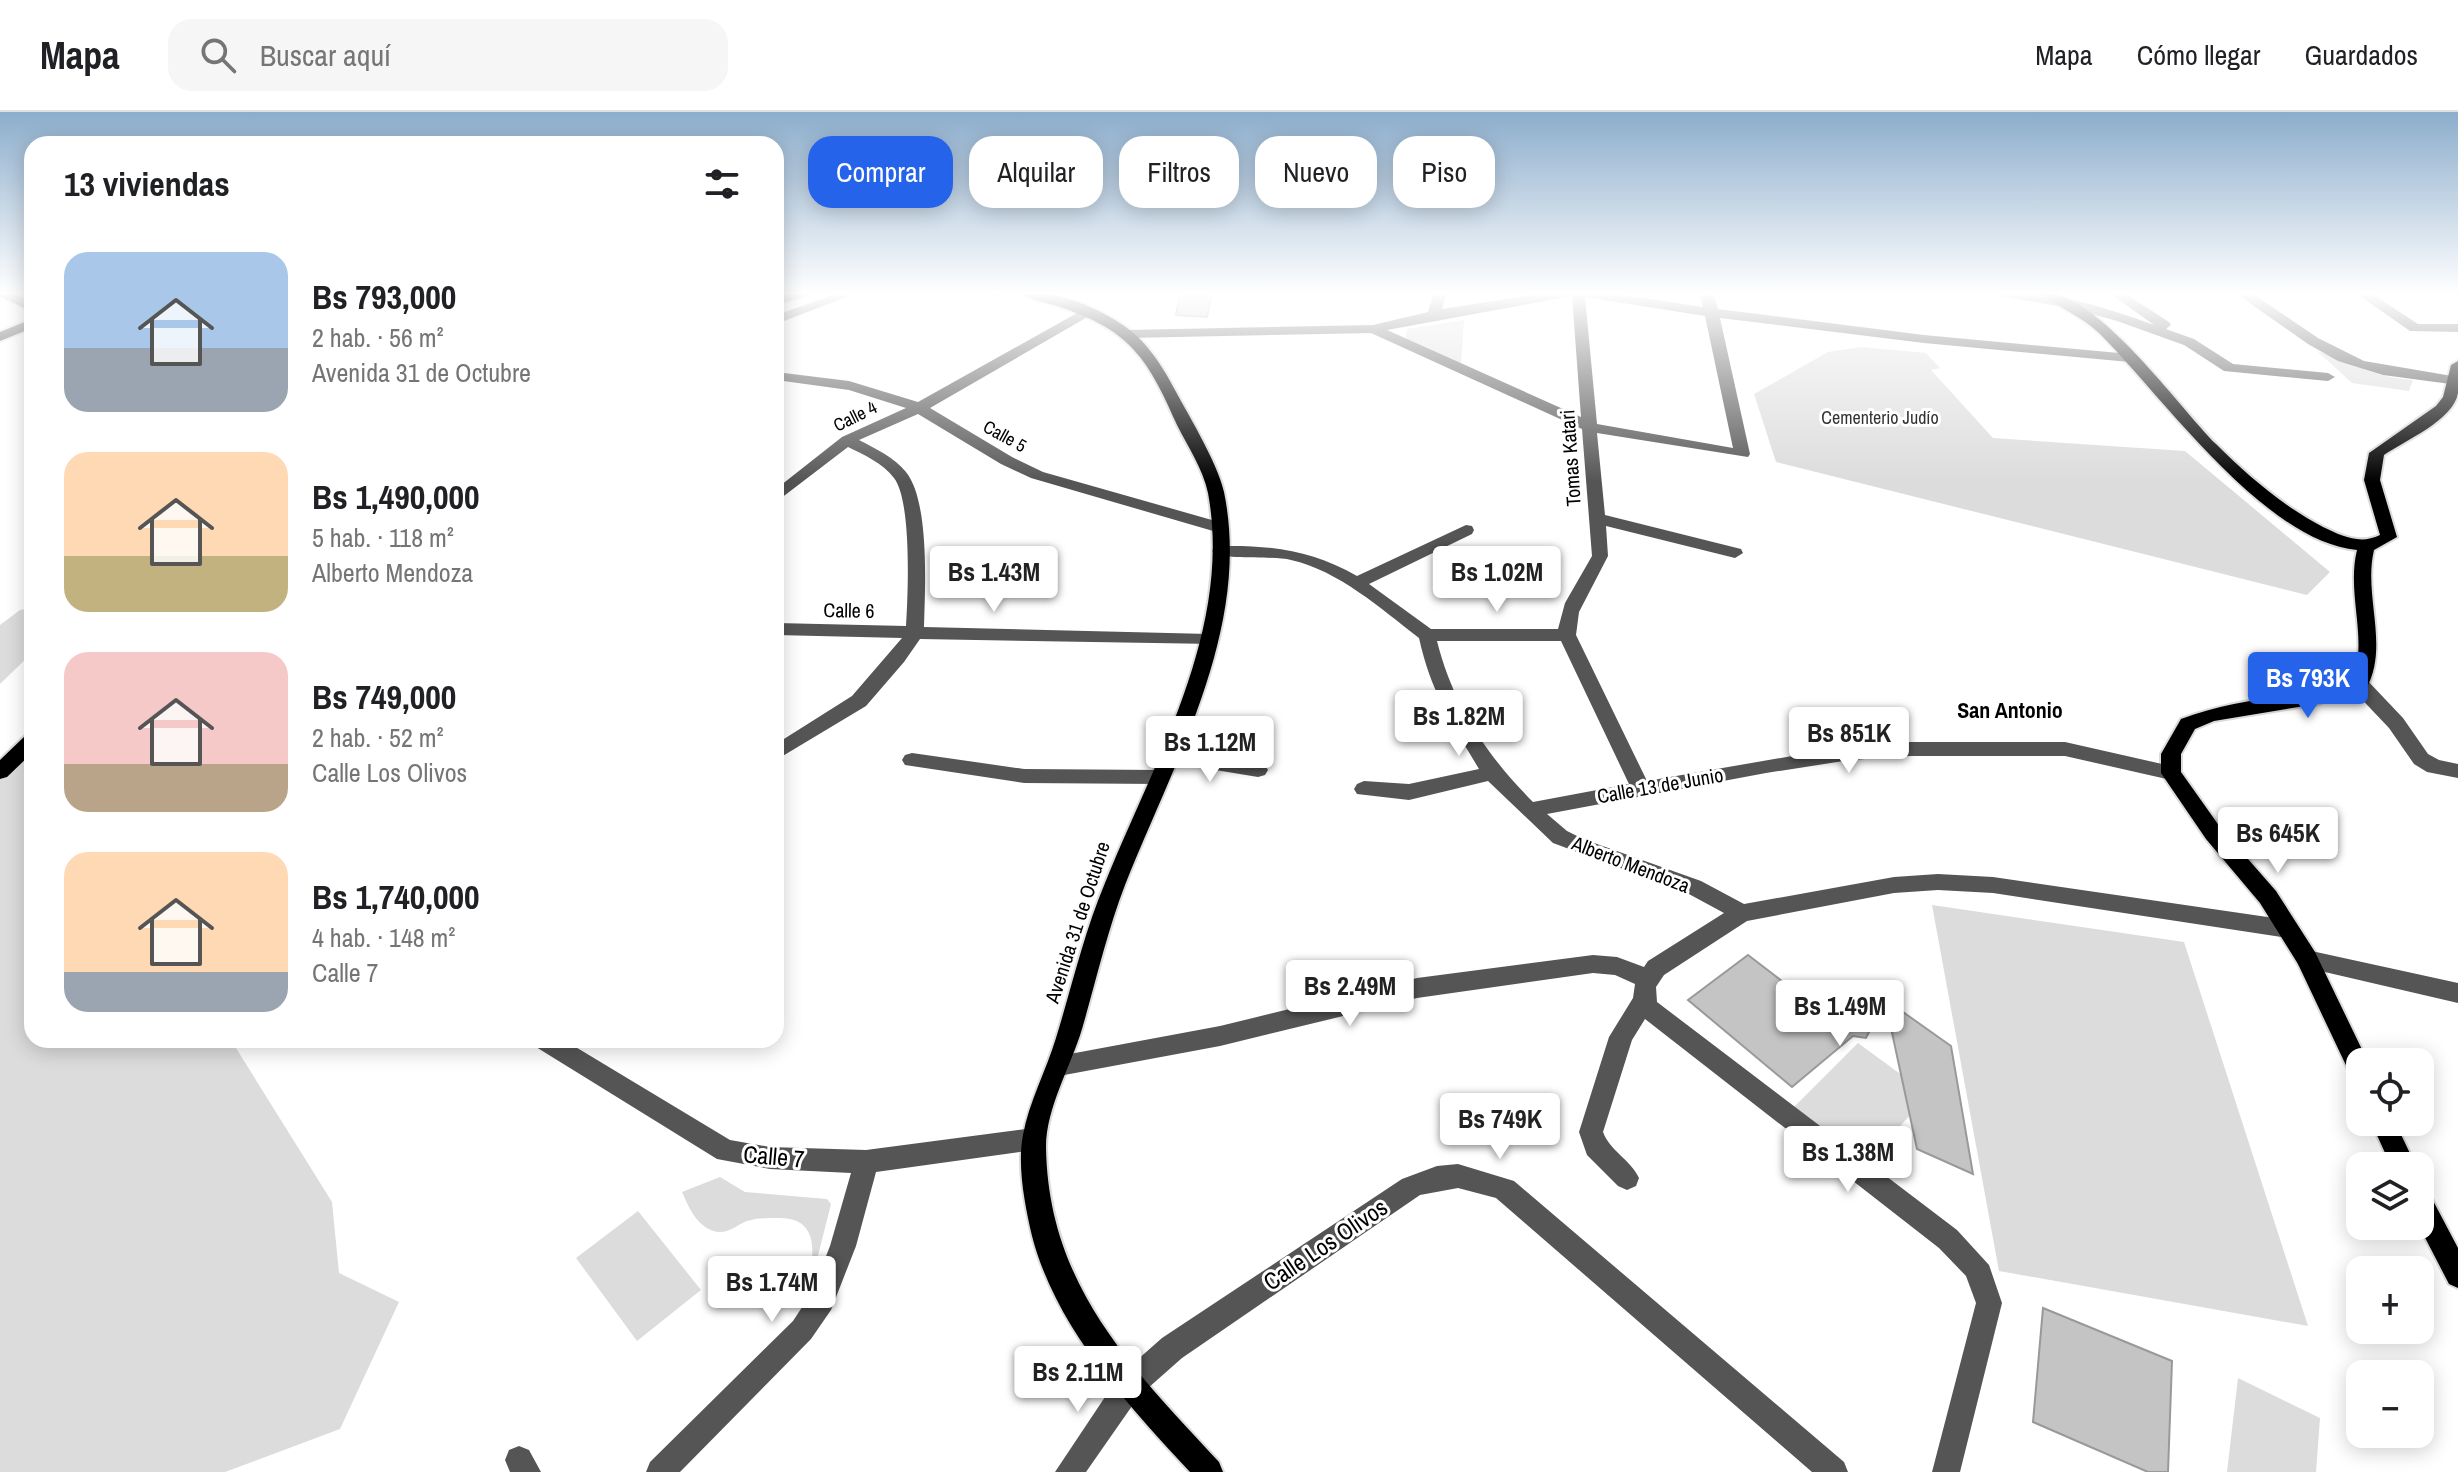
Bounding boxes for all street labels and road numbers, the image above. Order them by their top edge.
street label: Calle 4 [829,395,881,437]
street label: Tomas Katari [1553,409,1587,507]
street label: Calle 5 [979,414,1031,458]
street label: Calle 6 [823,596,875,624]
street label: Calle 13 de Junio [1595,761,1725,809]
street label: Alberto Mendoza [1567,829,1694,899]
street label: Avenida 31 de Octubre [1038,838,1116,1007]
street label: Calle 7 [742,1137,806,1175]
street label: Calle Los Olivos [1257,1191,1393,1297]

